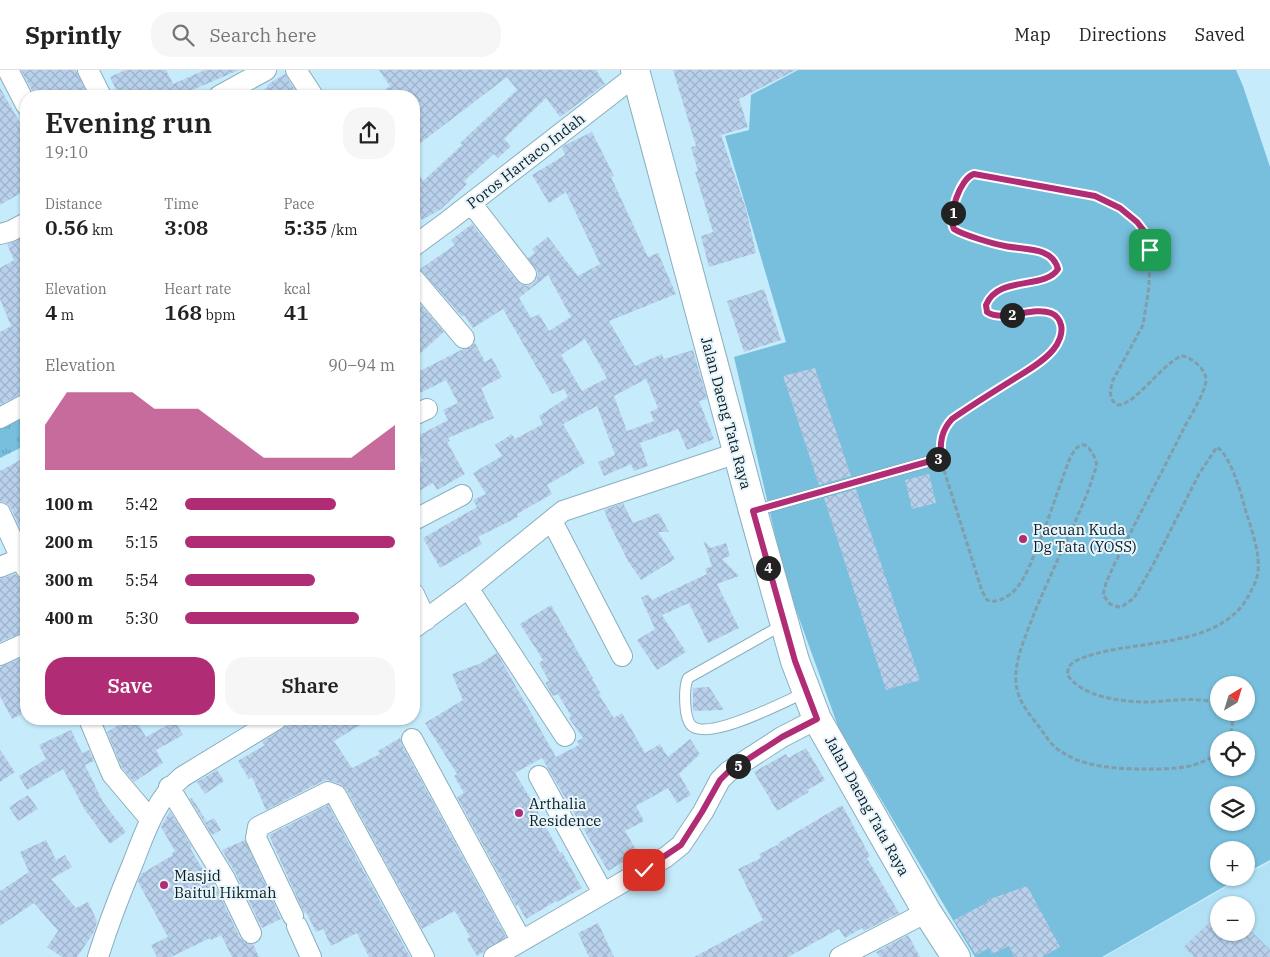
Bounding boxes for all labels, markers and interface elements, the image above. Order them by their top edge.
search box [151,12,501,57]
text: Sprintly [25,19,121,51]
icon: search [169,21,197,49]
text: Search here [209,23,316,47]
text: Map [1014,23,1051,46]
text: Directions [1079,23,1167,46]
text: Saved [1195,23,1245,46]
text: Evening run [45,104,212,141]
button: share [343,107,395,159]
street label: Poros Hartaco Indah [463,109,589,213]
text: 19:10 [45,142,88,162]
text: Distance [45,195,102,213]
text: Time [164,195,199,213]
text: Pace [284,195,314,213]
pin: 1 [940,200,966,226]
text: 1 [949,204,958,222]
text: 0.56 [45,213,89,241]
text: 3:08 [164,213,208,241]
text: 5:35 [284,213,328,241]
text: km [89,221,113,239]
text: /km [328,221,358,239]
pin [1129,229,1171,271]
icon: arrive [1136,236,1164,264]
text: Elevation [45,280,107,298]
text: Heart rate [164,280,231,298]
text: kcal [284,280,311,298]
text: 4 [45,298,58,326]
text: 168 [164,298,202,326]
text: 41 [284,298,309,326]
pin: 2 [1000,302,1024,328]
text: m [58,306,74,324]
text: bpm [202,306,236,324]
text: 2 [1008,306,1017,324]
street label: Jalan Daeng Tata Raya [697,335,756,491]
text: Elevation [45,355,115,375]
text: 90–94 m [328,355,395,375]
pin: 3 [926,446,950,472]
text: 3 [934,450,943,468]
text: 100 m [45,494,93,514]
text: 5:42 [125,494,158,514]
place label: Pacuan Kuda Dg Tata (YOSS) [1033,520,1137,556]
text: 200 m [45,532,93,552]
text: 5:15 [125,532,158,552]
marker: Pacuan Kuda Dg Tata (YOSS) [1017,533,1029,545]
pin: 4 [756,556,780,580]
text: 4 [764,559,773,577]
text: 300 m [45,570,93,590]
text: 5:54 [125,570,158,590]
text: 400 m [45,608,93,628]
text: 5:30 [125,608,158,628]
button: Save [45,657,215,715]
button: Share [225,657,395,715]
north arrow [1210,676,1255,721]
map controls [1210,676,1255,941]
button: locate [1210,731,1255,776]
street label: Jalan Daeng Tata Raya [821,732,914,879]
pin: 5 [726,754,750,778]
text: 5 [734,757,743,775]
button: layers [1210,786,1255,831]
place label: Arthalia Residence [529,794,601,830]
marker: Arthalia Residence [513,807,525,819]
button: + [1210,841,1255,886]
pin [623,849,665,891]
icon: check [630,856,658,884]
place label: Masjid Baitul Hikmah [174,866,277,902]
marker: Masjid Baitul Hikmah [158,879,170,891]
button: − [1210,896,1255,941]

